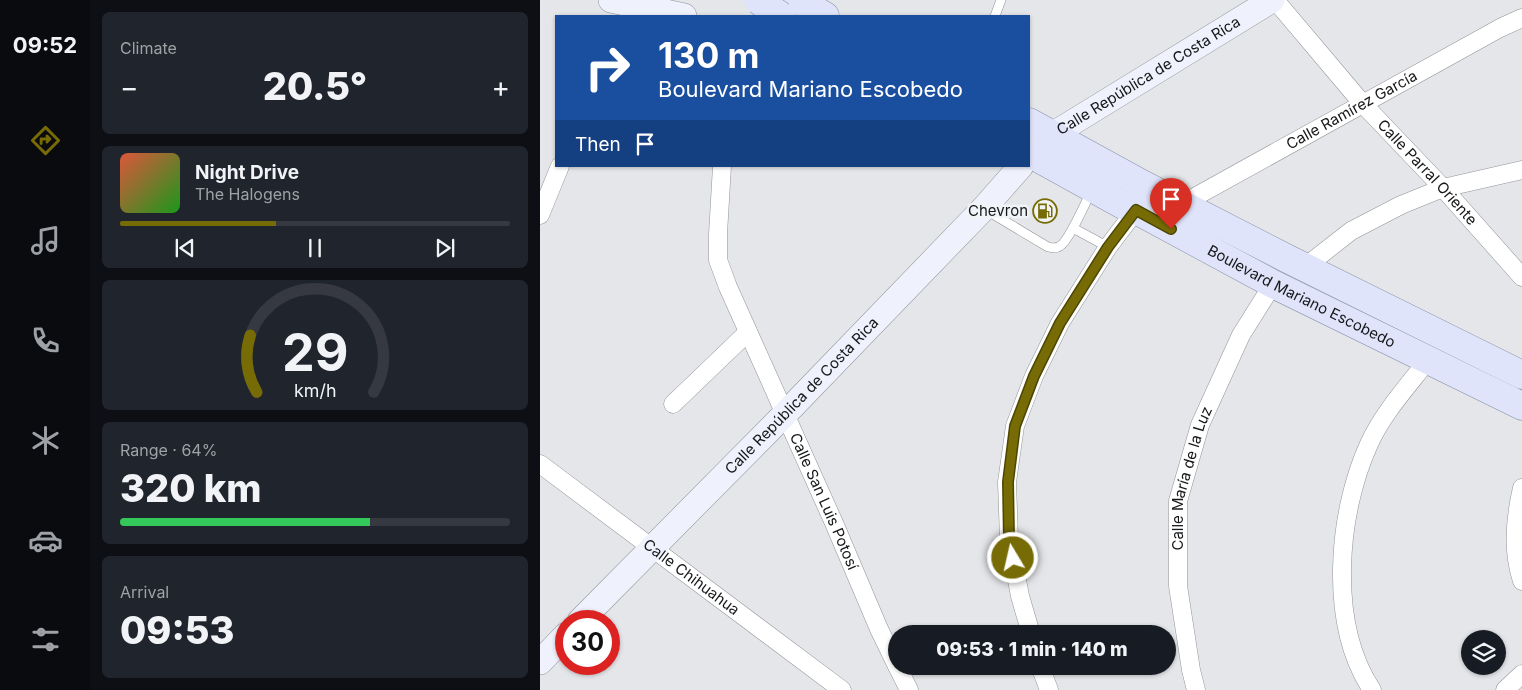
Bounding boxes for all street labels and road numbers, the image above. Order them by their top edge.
street label: Calle República de Costa Rica [1053,12,1244,139]
street label: Calle Ramírez García [1283,66,1420,153]
street label: Calle Parral Oriente [1374,115,1481,229]
street label: Boulevard Mariano Escobedo [1204,240,1399,351]
street label: Calle República de Costa Rica [721,313,882,478]
street label: Calle María de la Luz [1168,403,1216,551]
street label: Calle San Luis Potosí [786,430,863,573]
street label: Calle Chihuahua [640,535,744,619]

